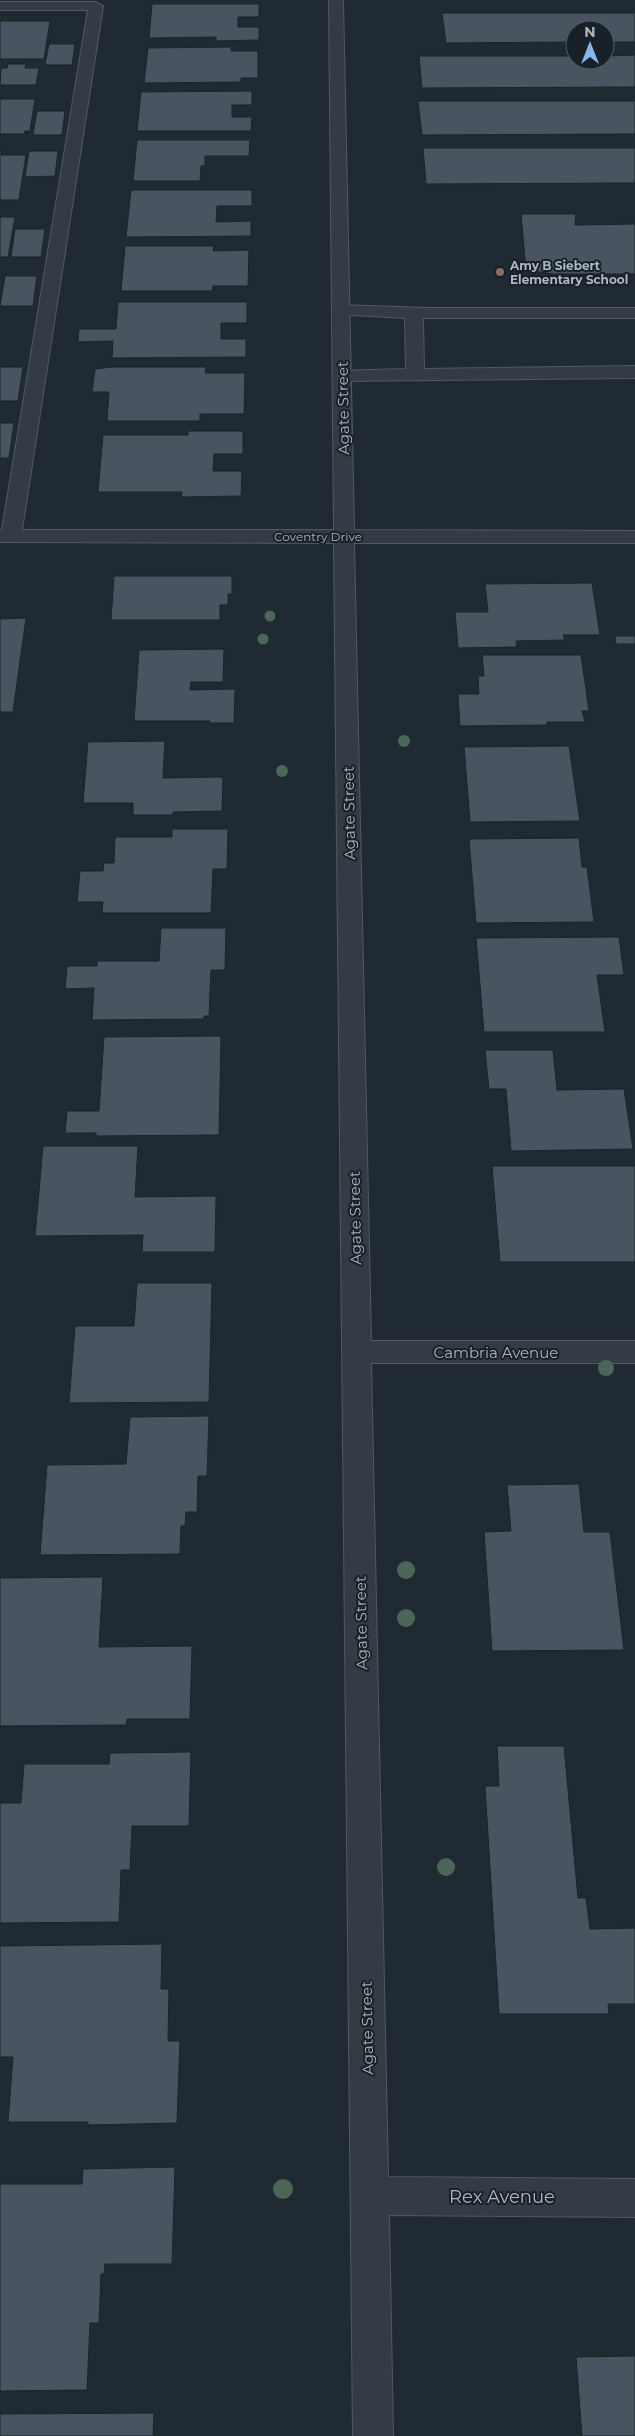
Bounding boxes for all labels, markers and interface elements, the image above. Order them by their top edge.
north arrow [565,20,615,70]
text: N [584,23,596,41]
place label: Amy B Siebert Elementary School [509,258,628,287]
marker: Amy B Siebert Elementary School [494,266,506,278]
street label: Agate Street [333,361,353,455]
street label: Coventry Drive [274,529,362,544]
street label: Agate Street [339,766,359,860]
street label: Agate Street [345,1171,365,1265]
street label: Cambria Avenue [434,1343,558,1362]
street label: Agate Street [351,1576,371,1670]
street label: Agate Street [357,1981,377,2075]
street label: Rex Avenue [449,2186,555,2208]

